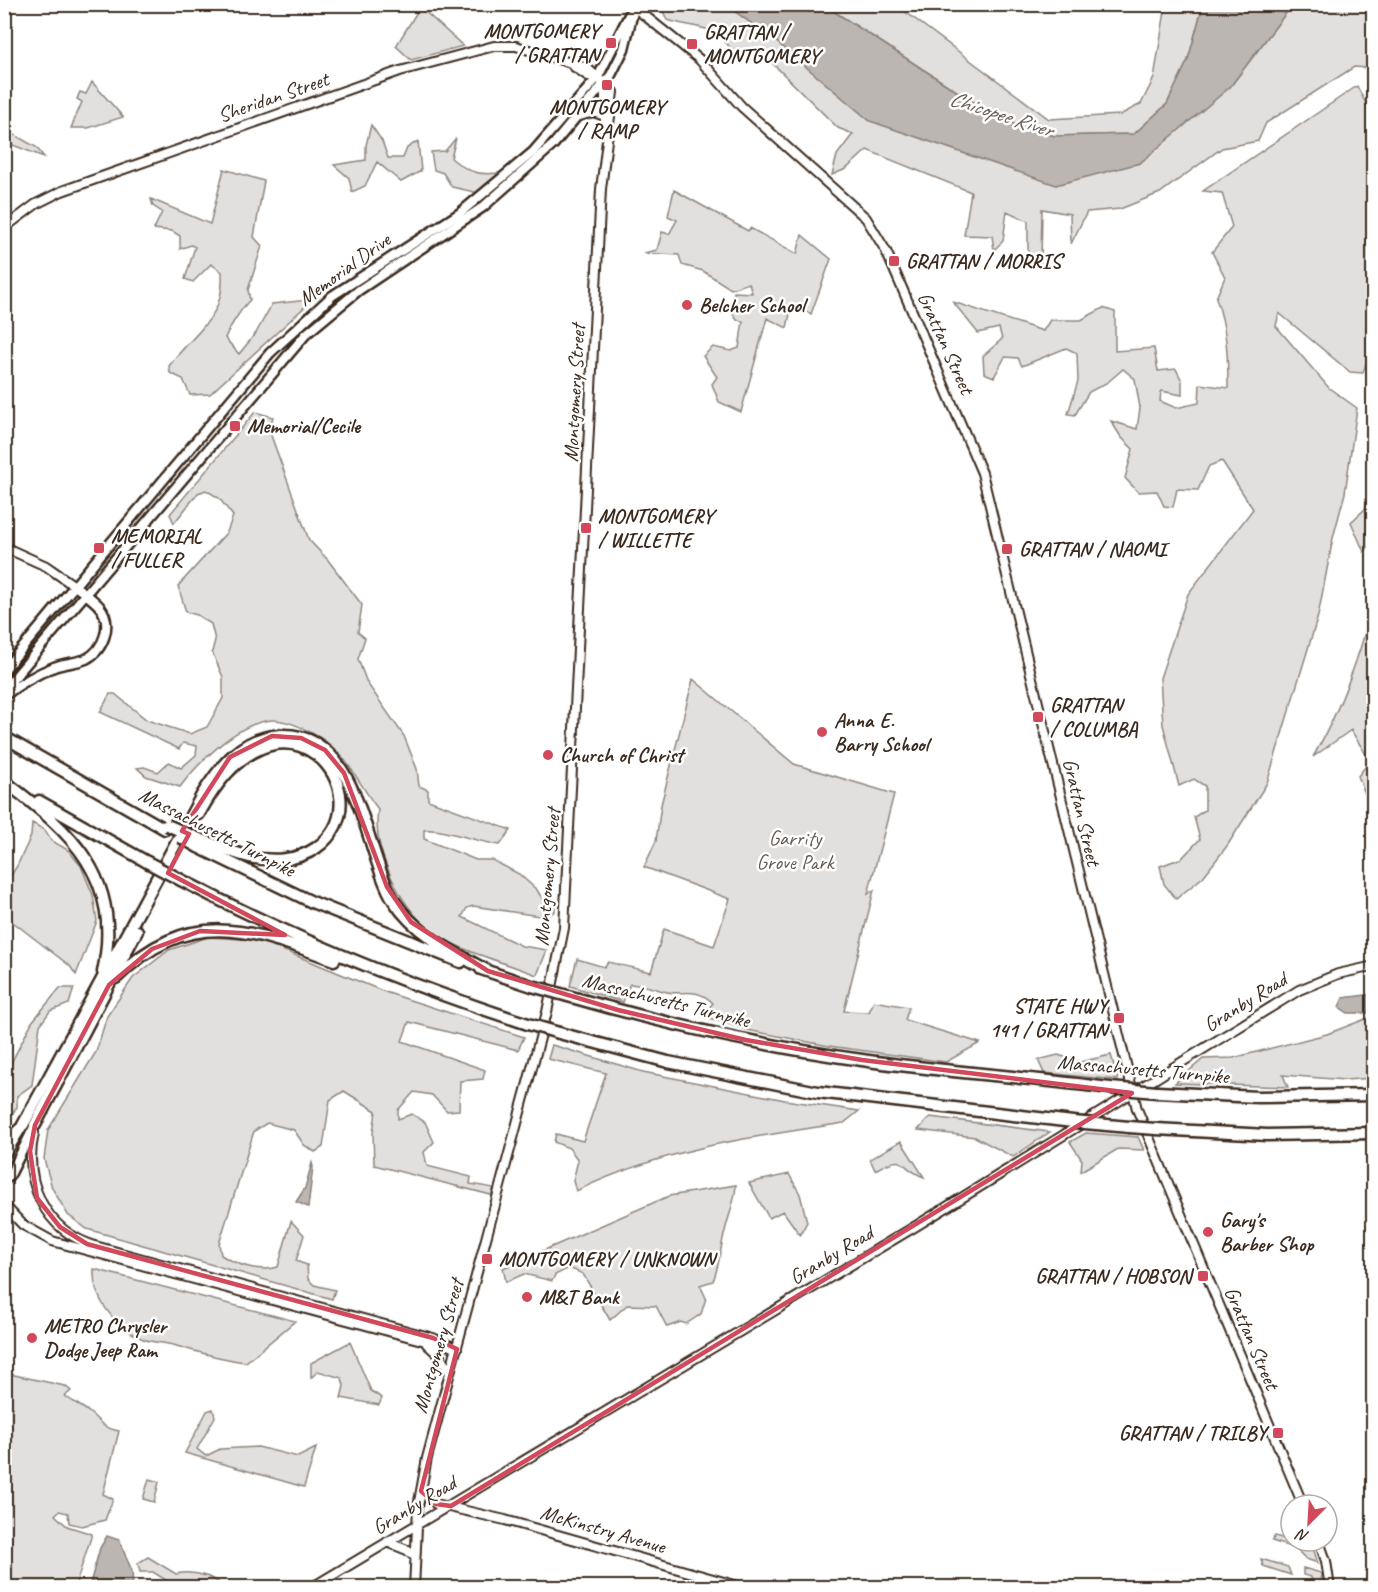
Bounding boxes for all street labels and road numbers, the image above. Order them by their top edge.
street label: Sheridan Street [214,65,334,128]
street label: Memorial Drive [293,226,396,311]
street label: Grattan Street [912,288,981,400]
street label: Montgomery Street [557,320,591,463]
street label: Grattan Street [1057,756,1107,870]
street label: Massachusetts Turnpike [135,781,301,884]
street label: Montgomery Street [528,804,566,947]
street label: Granby Road [1199,964,1295,1038]
street label: Massachusetts Turnpike [580,967,755,1034]
street label: Massachusetts Turnpike [1056,1049,1232,1090]
street label: Granby Road [784,1218,881,1290]
street label: Montgomery Street [406,1273,470,1416]
street label: Grattan Street [1219,1283,1286,1395]
street label: Granby Road [367,1468,464,1540]
street label: McKinstry Avenue [538,1499,669,1560]

